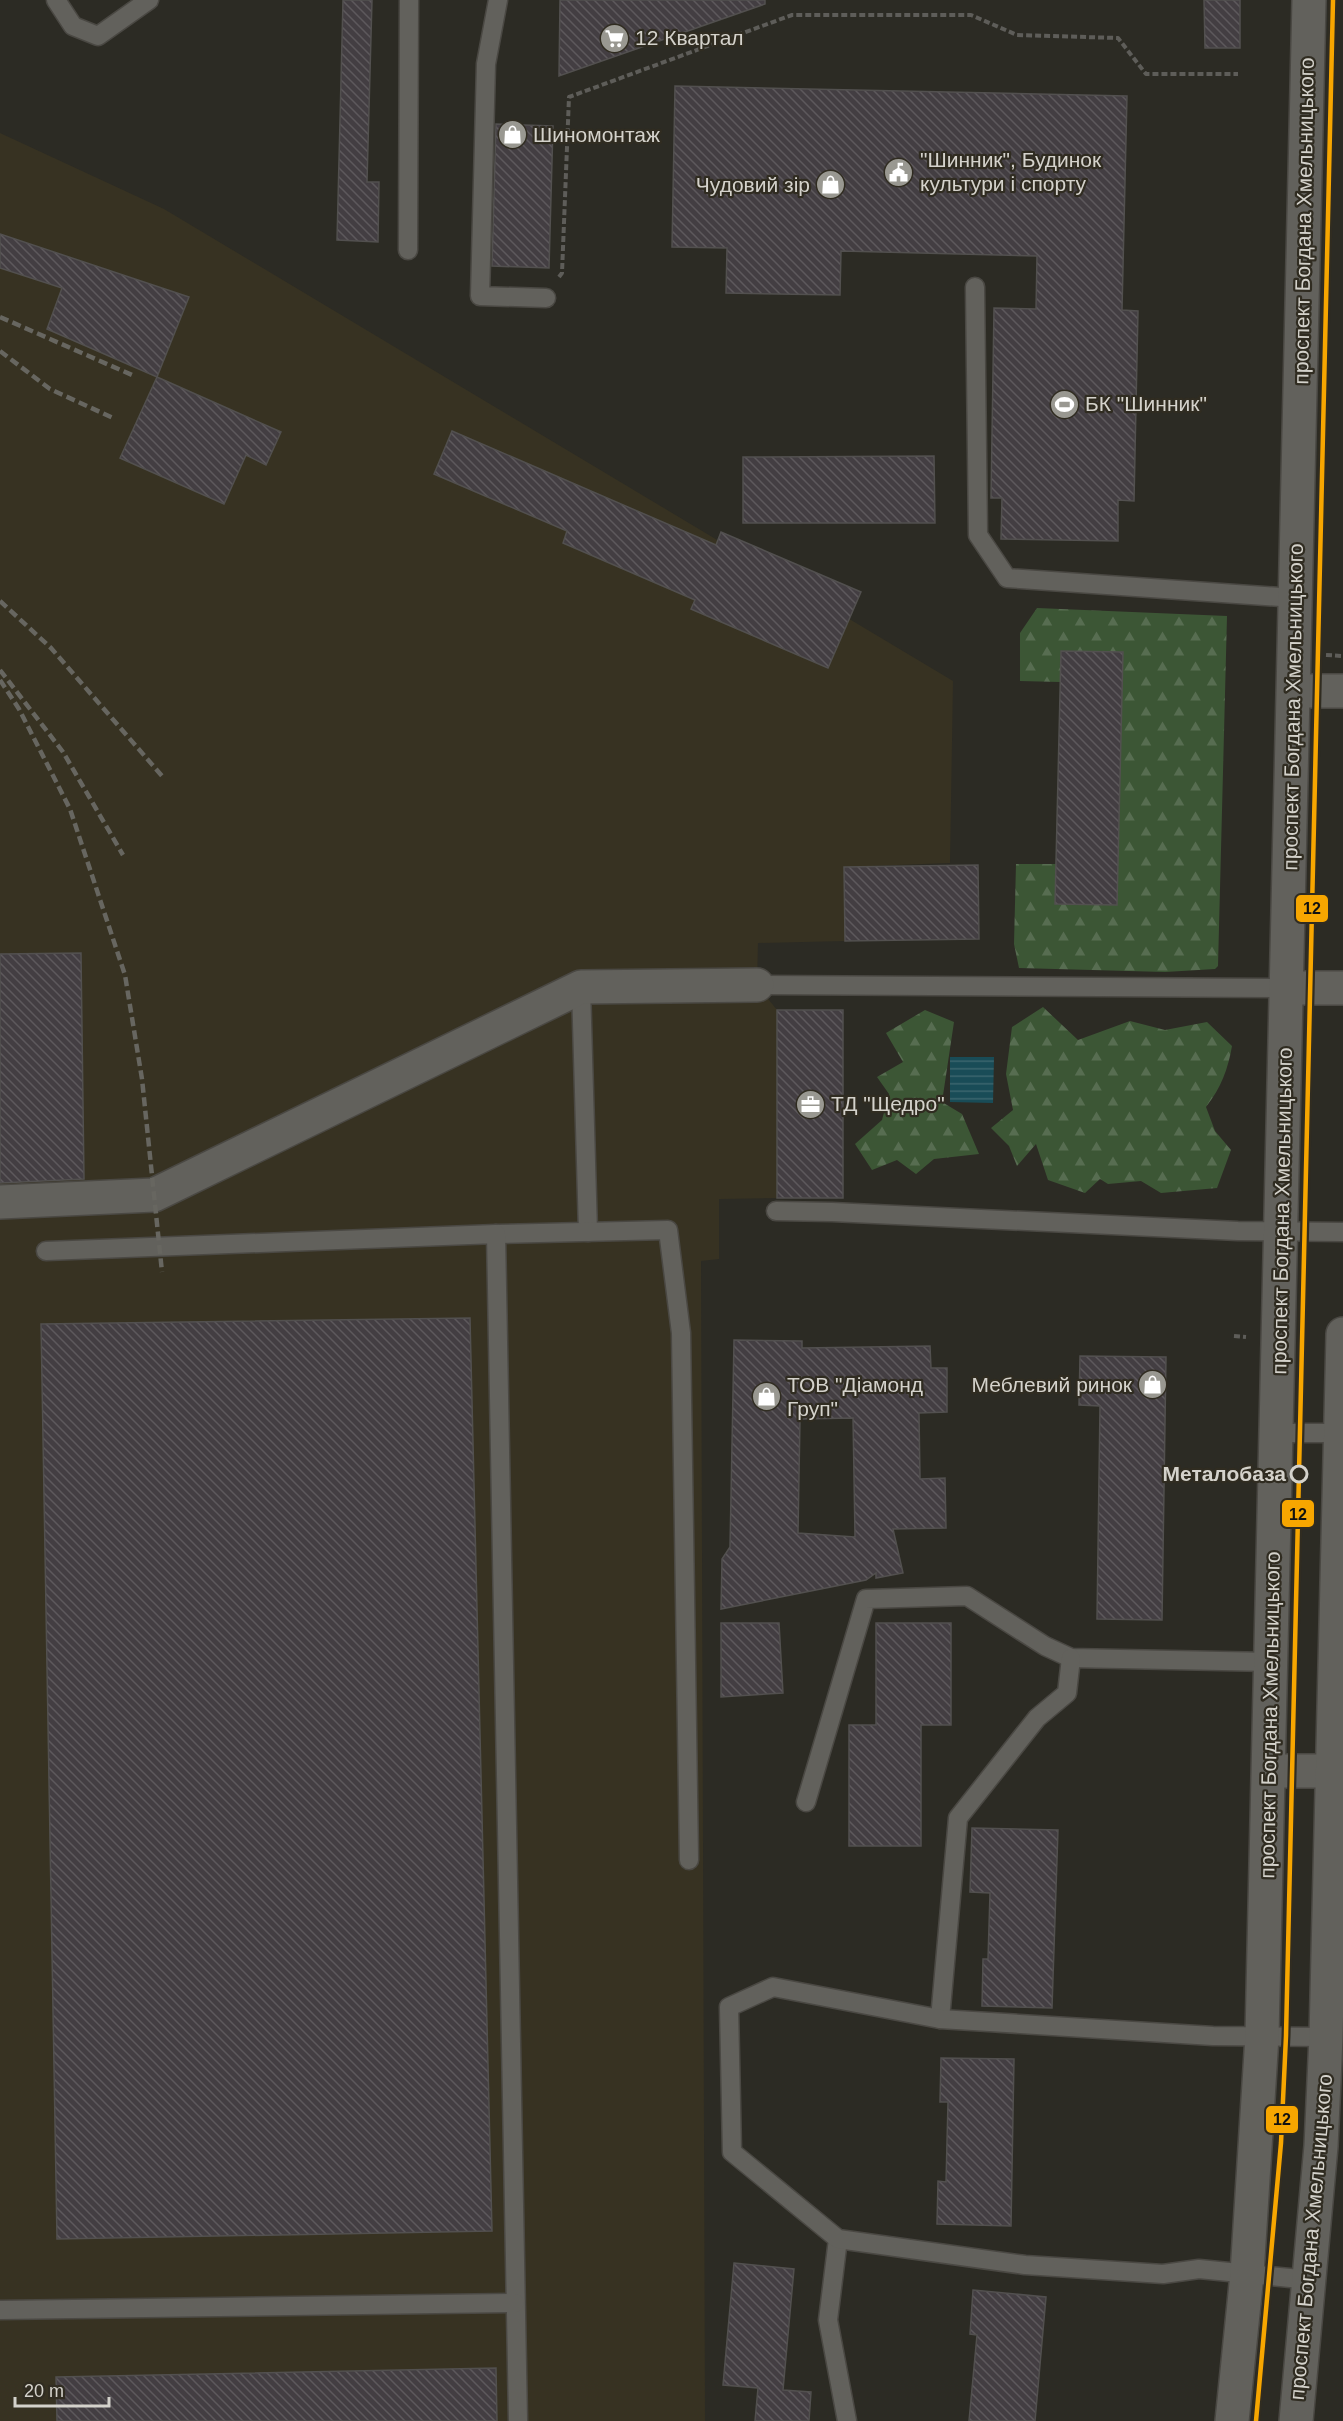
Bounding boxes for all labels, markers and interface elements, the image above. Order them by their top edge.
supermarket icon: 12 Квартал [598,22,630,54]
place label: 12 Квартал [635,26,744,49]
street label: проспект Богдана Хмельницького [1289,57,1318,385]
shop icon: Шиномонтаж [496,119,528,151]
place label: Шиномонтаж [533,123,660,146]
place label: "Шинник", Будинок культури і спорту [920,148,1102,195]
public building icon: "Шинник", Будинок культури і спорту [883,156,915,188]
shop icon: Чудовий зір [815,169,847,201]
place label: Чудовий зір [696,173,810,196]
sports icon: БК "Шинник" [1048,388,1080,420]
place label: БК "Шинник" [1085,392,1207,415]
street label: проспект Богдана Хмельницького [1278,543,1307,871]
line badge: 12 [1295,894,1329,923]
text: 12 [1303,900,1321,917]
street label: проспект Богдана Хмельницького [1267,1047,1296,1375]
office icon: ТД "Щедро" [794,1088,826,1120]
place label: ТД "Щедро" [831,1092,945,1115]
shop icon: Меблевий ринок [1137,1369,1169,1401]
place label: ТОВ "Діамонд Груп" [787,1373,923,1420]
place label: Меблевий ринок [971,1373,1133,1396]
shop icon: ТОВ "Діамонд Груп" [750,1381,782,1413]
place label: Металобаза [1163,1462,1286,1485]
marker: Металобаза [1290,1465,1308,1483]
line badge: 12 [1281,1499,1315,1528]
text: 12 [1289,1506,1307,1523]
street label: проспект Богдана Хмельницького [1255,1551,1284,1879]
street label: проспект Богдана Хмельницького [1285,2073,1336,2401]
line badge: 12 [1265,2105,1299,2134]
text: 12 [1273,2111,1291,2128]
scale bar [15,2370,110,2408]
text: 20 m [24,2381,64,2401]

